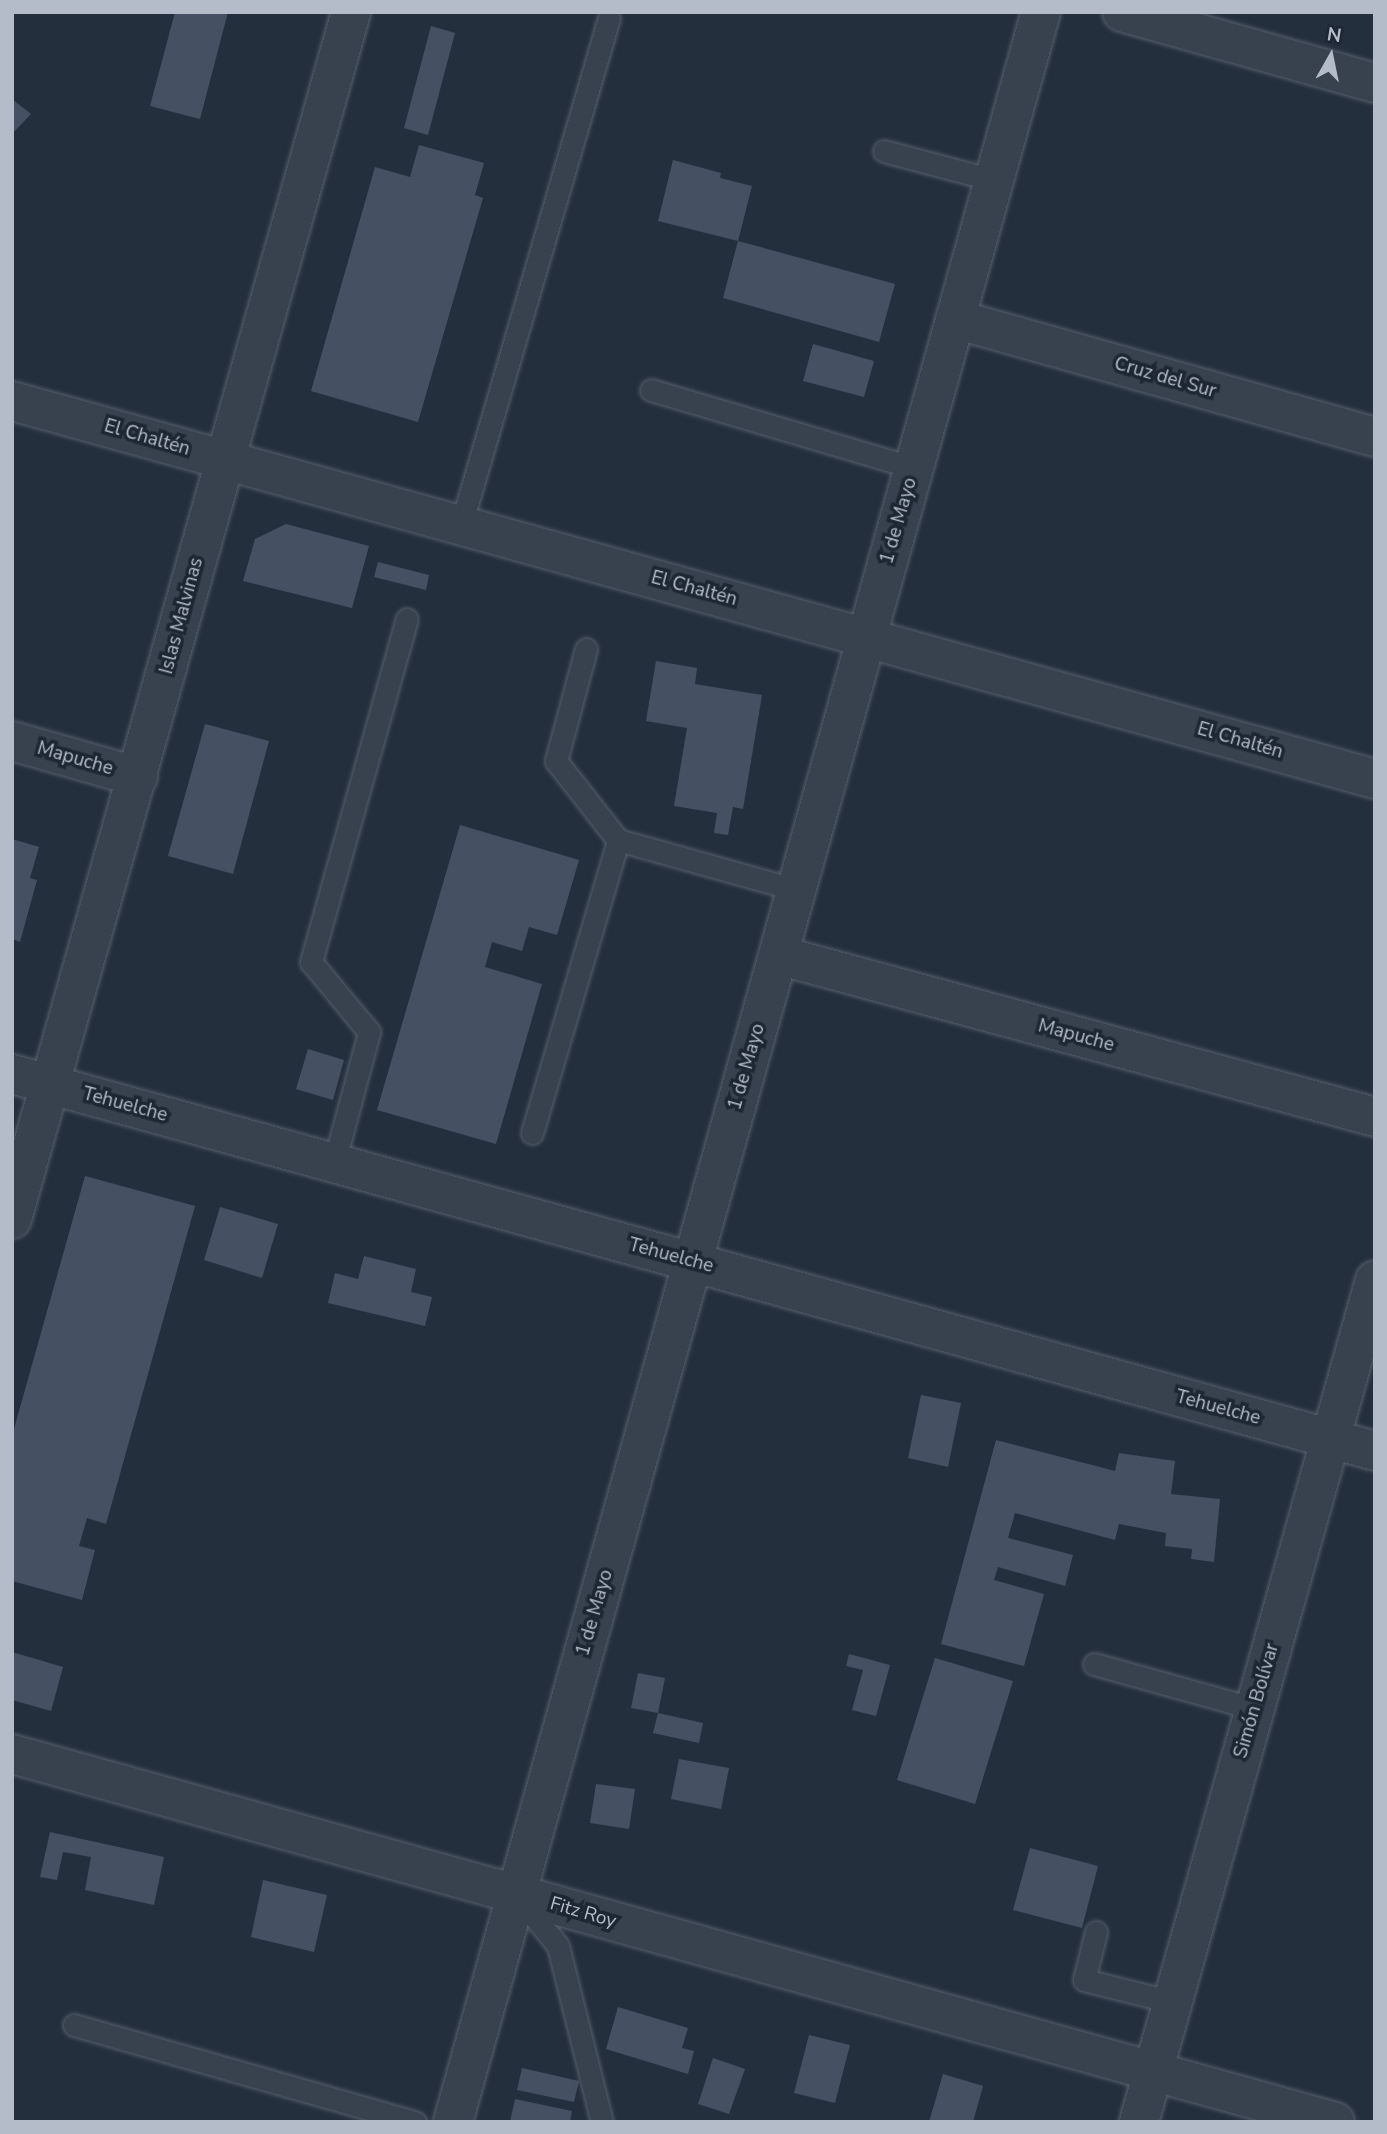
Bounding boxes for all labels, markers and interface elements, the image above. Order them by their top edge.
north arrow [1296,21,1366,91]
text: N [1325,21,1343,49]
street label: Cruz del Sur [1112,353,1218,403]
street label: El Chaltén [101,415,193,461]
street label: 1 de Mayo [876,475,922,567]
street label: Islas Malvinas [156,555,208,677]
street label: El Chaltén [648,567,740,611]
street label: El Chaltén [1194,718,1286,764]
street label: Mapuche [34,737,116,781]
street label: Mapuche [1036,1015,1116,1057]
street label: 1 de Mayo [724,1021,770,1113]
street label: Tehuelche [80,1083,170,1127]
street label: Tehuelche [626,1234,716,1278]
street label: Tehuelche [1173,1386,1263,1430]
street label: 1 de Mayo [572,1567,618,1659]
street label: Simón Bolívar [1230,1641,1284,1761]
street label: Fitz Roy [547,1893,619,1933]

